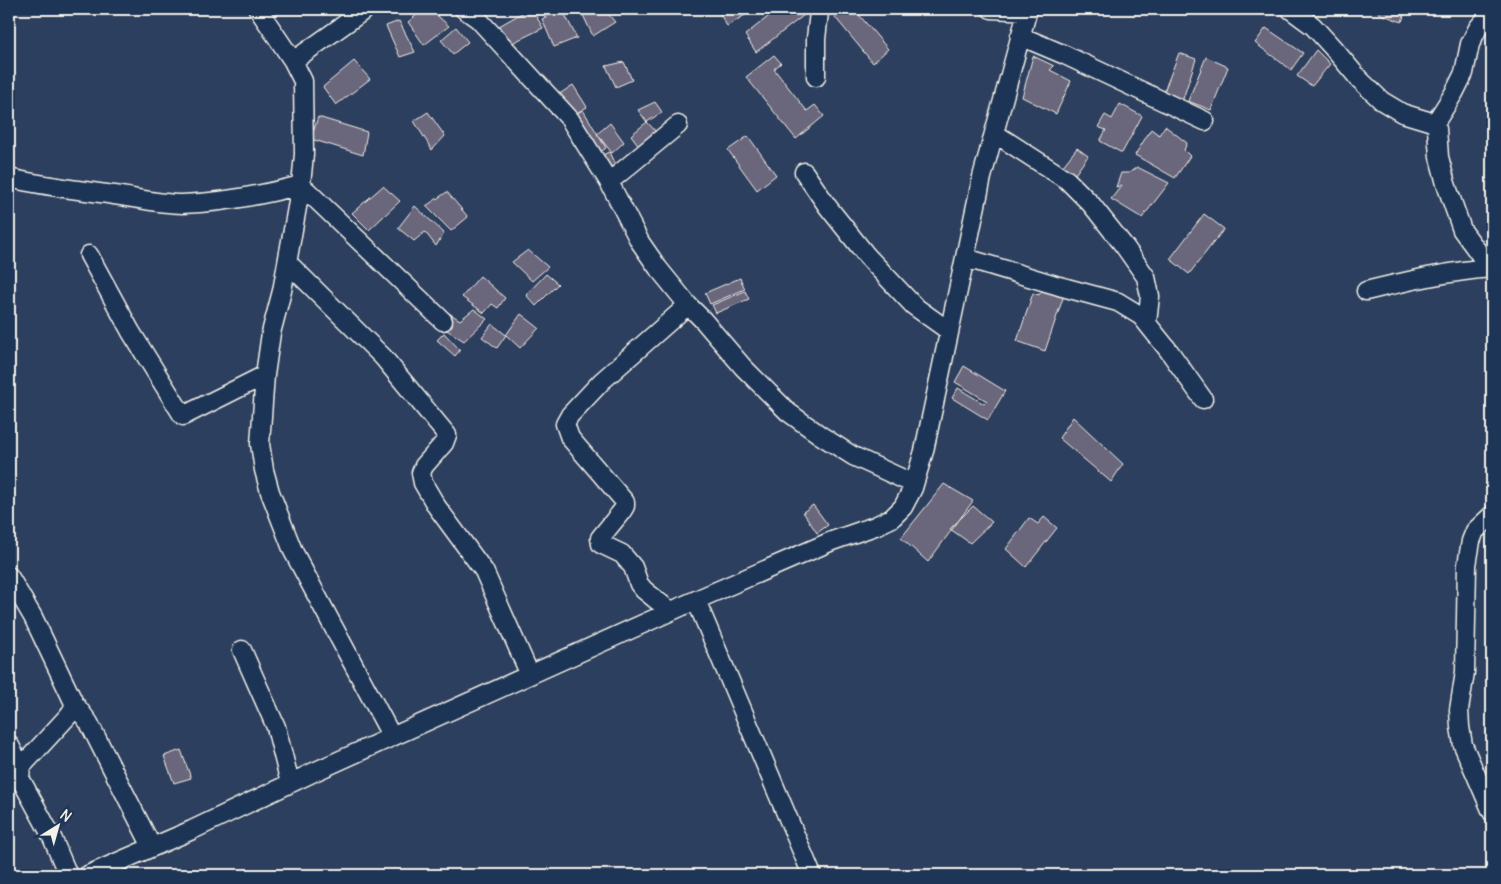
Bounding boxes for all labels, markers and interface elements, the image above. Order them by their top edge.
north arrow [32,802,82,852]
text: N [57,806,75,826]

